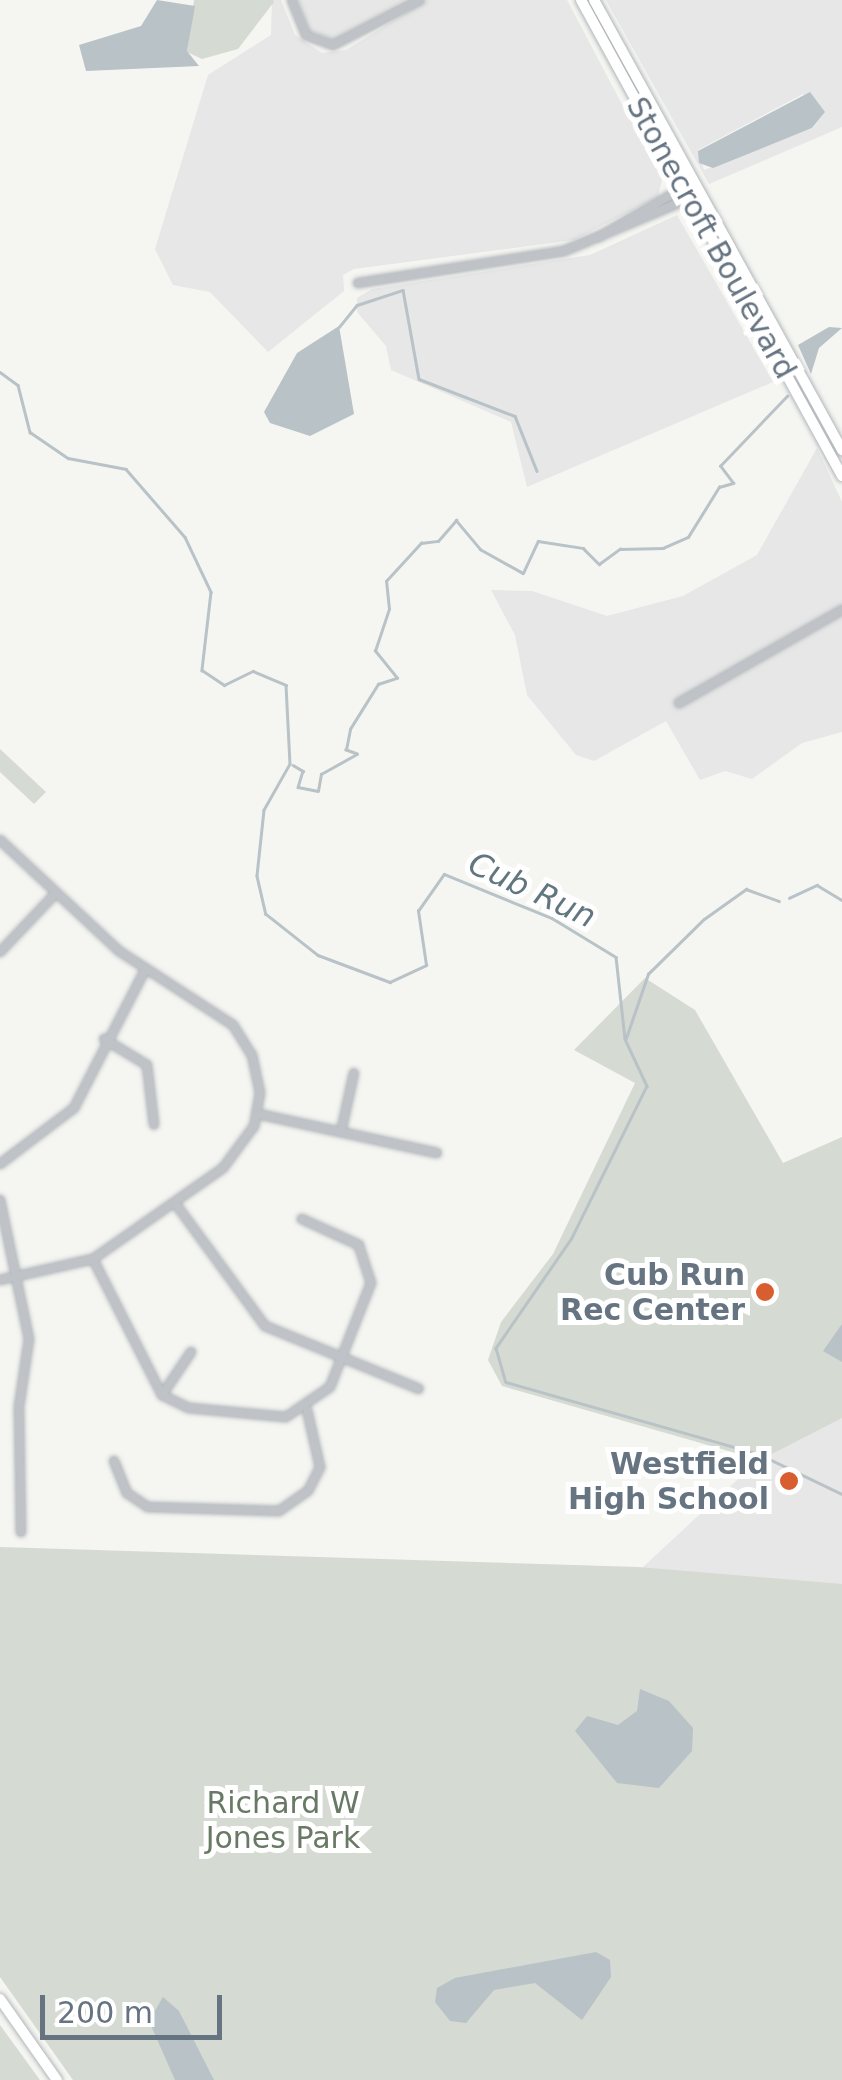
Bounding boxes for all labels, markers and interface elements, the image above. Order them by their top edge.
street label: Stonecroft Boulevard [619,91,803,385]
water label: Cub Run [462,844,602,936]
place label: Cub Run Rec Center [560,1257,745,1328]
marker: Cub Run Rec Center [754,1281,776,1303]
place label: Westfield High School [568,1446,769,1516]
marker: Westfield High School [778,1470,800,1492]
park label: Richard W Jones Park [206,1785,360,1856]
scale bar [45,1975,228,2037]
text: 200 m [57,1995,153,2030]

